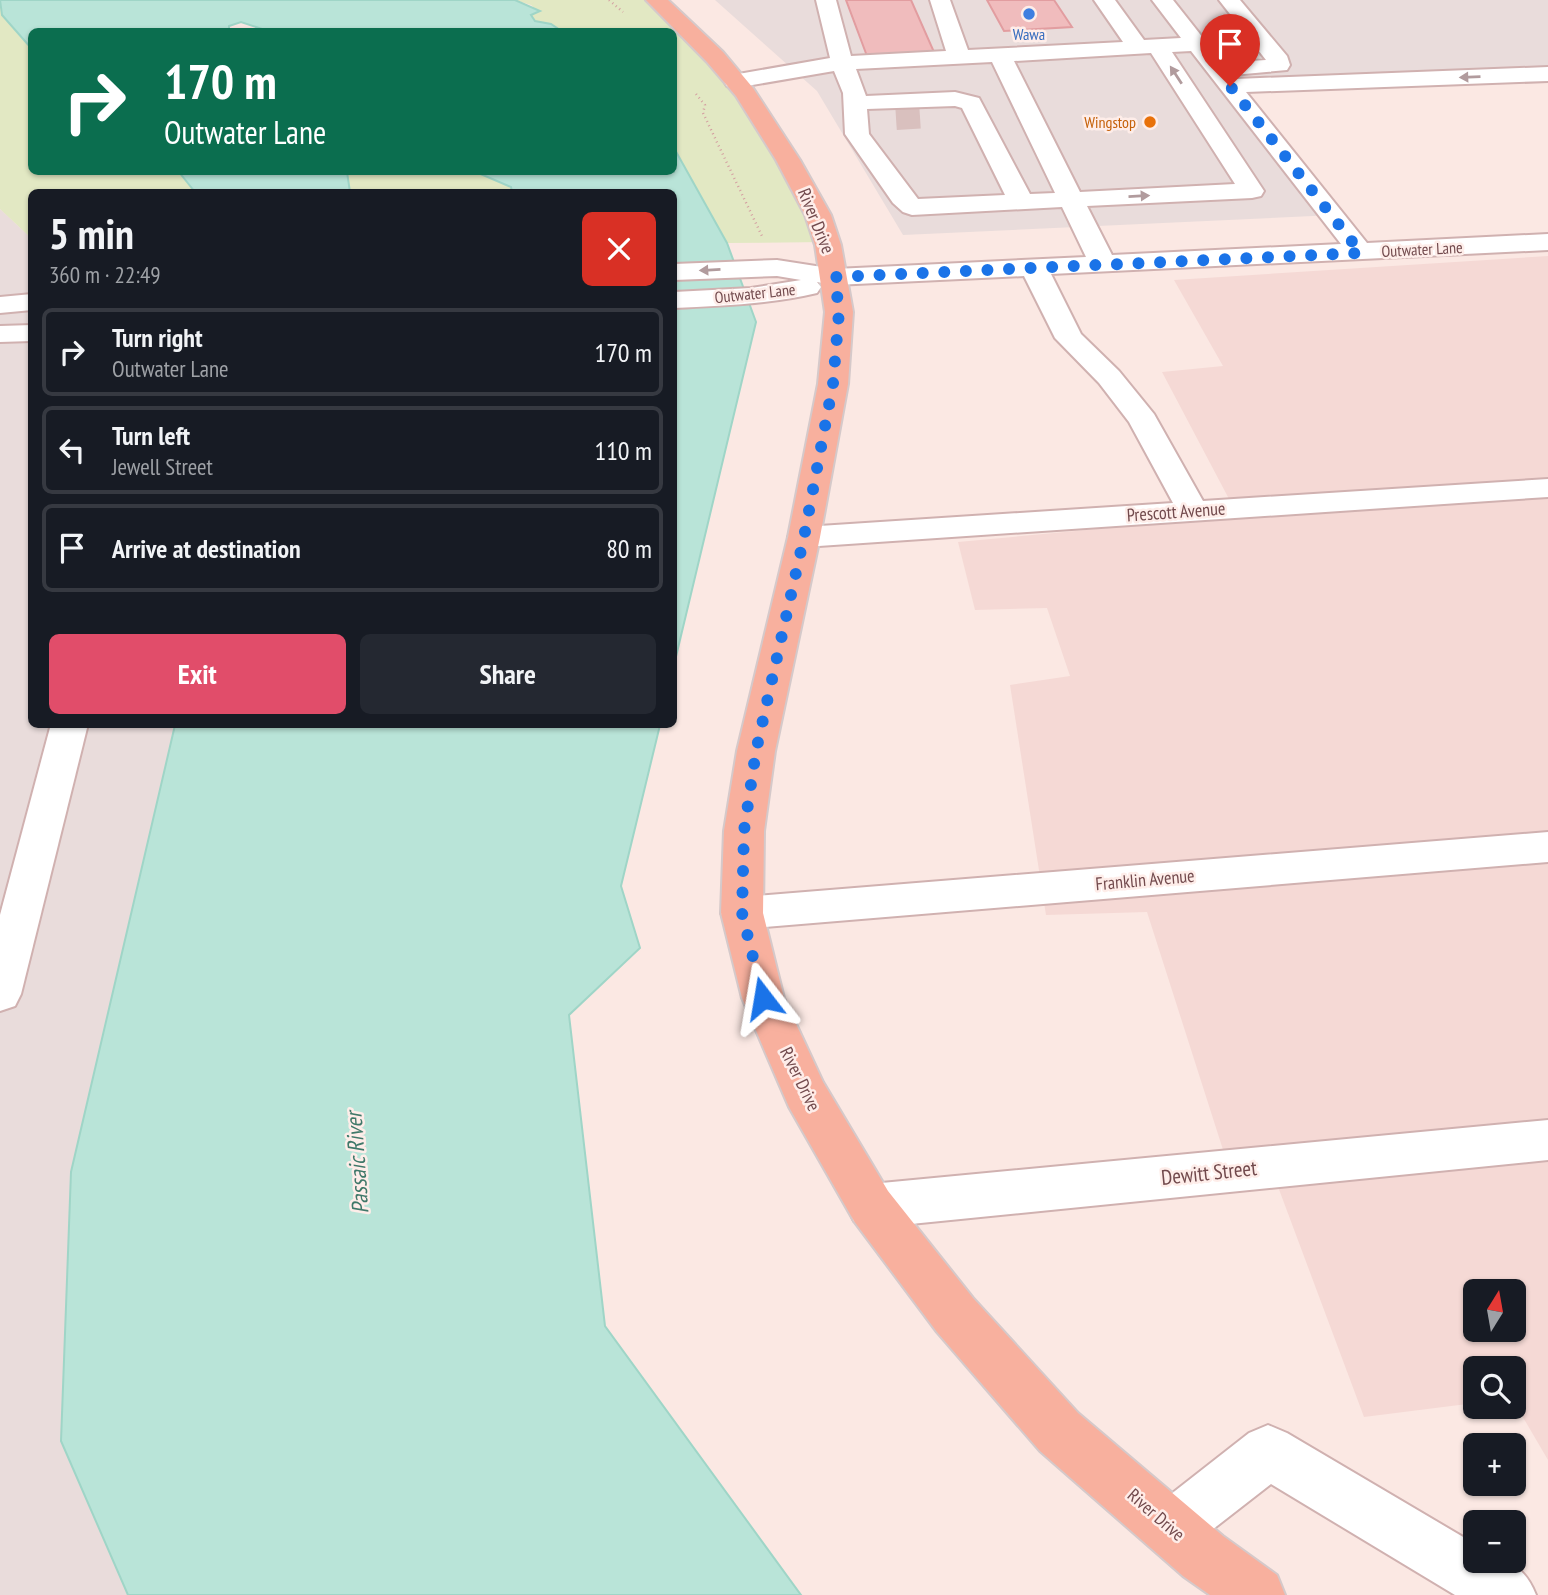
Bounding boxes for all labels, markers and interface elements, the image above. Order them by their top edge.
marker: Wawa [1021,6,1037,22]
pin [1200,14,1260,86]
place label: Wawa [1013,24,1045,44]
icon: arrive [1211,25,1249,63]
text: 170 m [164,49,277,113]
icon: right [49,56,140,147]
one-way arrow [1169,66,1182,85]
one-way arrow [1458,71,1480,83]
text: Outwater Lane [164,111,326,153]
place label: Wingstop [1084,112,1136,132]
marker: Wingstop [1142,114,1158,130]
street label: River Drive [793,185,840,257]
one-way arrow [1128,191,1150,202]
text: 5 min [49,206,134,261]
button: close [582,212,656,286]
street label: Outwater Lane [1381,237,1463,261]
text: 360 m · 22:49 [49,260,161,289]
one-way arrow [699,264,721,275]
street label: Outwater Lane [714,279,796,307]
text: Turn right [112,321,203,354]
icon: right [53,333,91,371]
text: 170 m [594,336,652,369]
text: Outwater Lane [112,354,229,383]
text: Turn left [112,419,190,452]
icon: left [53,431,91,469]
text: 110 m [594,434,652,467]
text: Jewell Street [112,452,213,481]
street label: Prescott Avenue [1126,497,1226,526]
icon: arrive [53,529,91,567]
text: Arrive at destination [112,532,301,565]
text: 80 m [606,532,652,565]
button: Exit [49,634,346,714]
button: Share [360,634,656,714]
street label: Franklin Avenue [1094,864,1195,895]
position arrow [726,961,800,1035]
street label: River Drive [775,1043,826,1115]
water label: Passaic River [338,1107,375,1215]
street label: Dewitt Street [1160,1154,1258,1191]
north arrow [1463,1279,1526,1342]
map controls [1463,1279,1526,1573]
button: search [1463,1356,1526,1419]
button: + [1463,1433,1526,1496]
street label: River Drive [1123,1483,1190,1546]
button: − [1463,1510,1526,1573]

